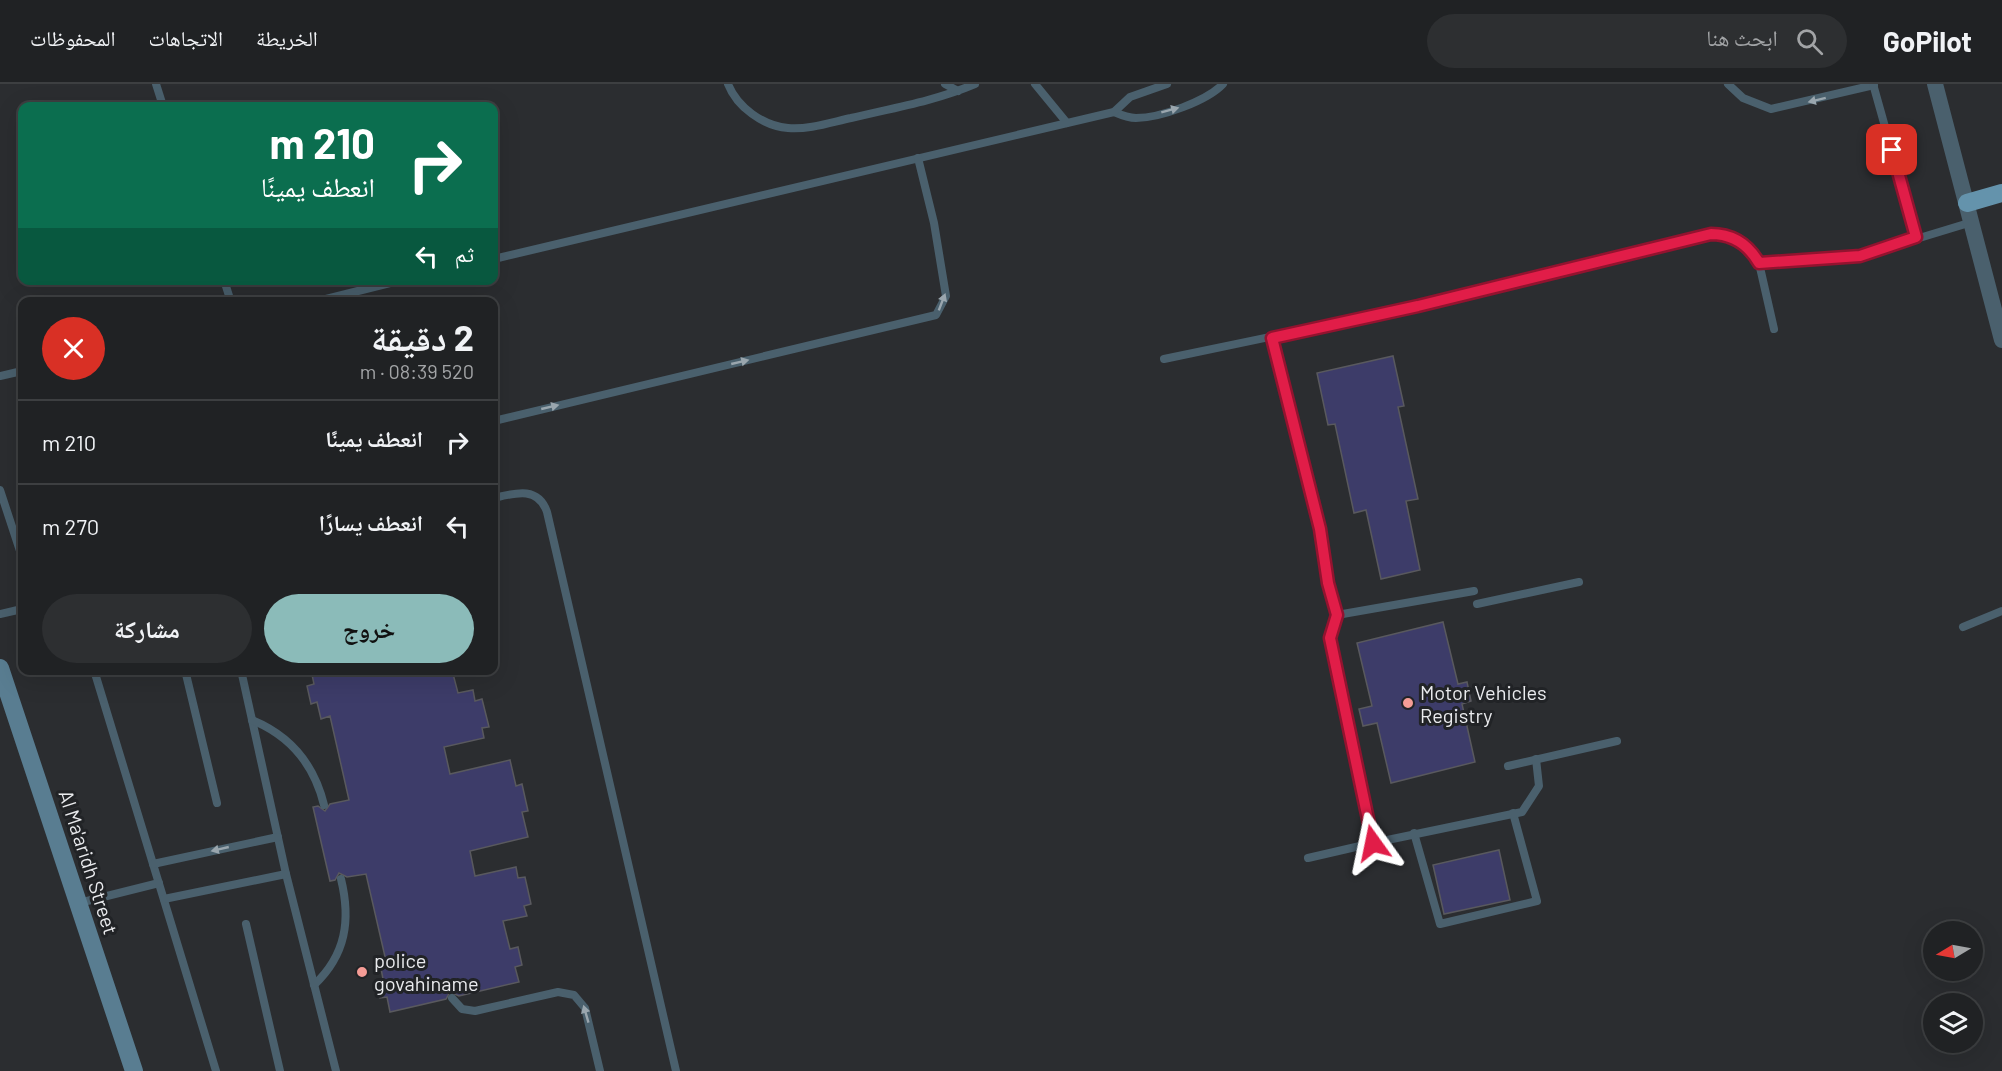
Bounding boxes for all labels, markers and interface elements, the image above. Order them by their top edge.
search box [1427,14,1847,68]
text: ابحث هنا [1706,24,1778,50]
text: GoPilot [1883,24,1972,58]
text: المحفوظات [30,25,115,50]
text: الاتجاهات [148,25,223,50]
text: الخريطة [256,25,318,50]
icon: search [1793,25,1826,58]
one-way arrow [1808,95,1826,105]
one-way arrow [1161,104,1179,114]
text: 210 m [269,117,375,167]
pin [1866,124,1917,175]
icon: right [396,126,474,204]
icon: arrive [1875,133,1908,166]
text: انعطف يمينًا [261,170,375,202]
icon: left [410,240,443,273]
text: ثم [455,240,474,266]
one-way arrow [937,293,947,311]
text: 2 دقيقة [371,315,474,358]
button: close [42,317,105,380]
one-way arrow [731,356,749,366]
text: 520 m · 08:39 [360,359,474,383]
one-way arrow [541,402,560,411]
text: انعطف يمينًا [325,425,423,451]
icon: right [441,426,474,459]
text: 210 m [42,429,96,455]
text: انعطف يسارًا [319,509,423,535]
icon: left [441,510,474,543]
text: 270 m [42,513,99,539]
button: مشاركة [42,594,252,663]
button: خروج [264,594,474,663]
place label: Motor Vehicles Registry [1420,680,1547,727]
marker: Motor Vehicles Registry [1401,696,1415,710]
street label: Al Ma'aridh Street [54,787,124,937]
position arrow [1341,811,1405,875]
one-way arrow [211,845,230,855]
north arrow [1923,921,1983,981]
map controls [1923,921,1983,1053]
place label: police govahiname [374,948,479,995]
marker: police govahiname [355,965,369,979]
button: layers [1923,993,1983,1053]
one-way arrow [581,1005,590,1023]

